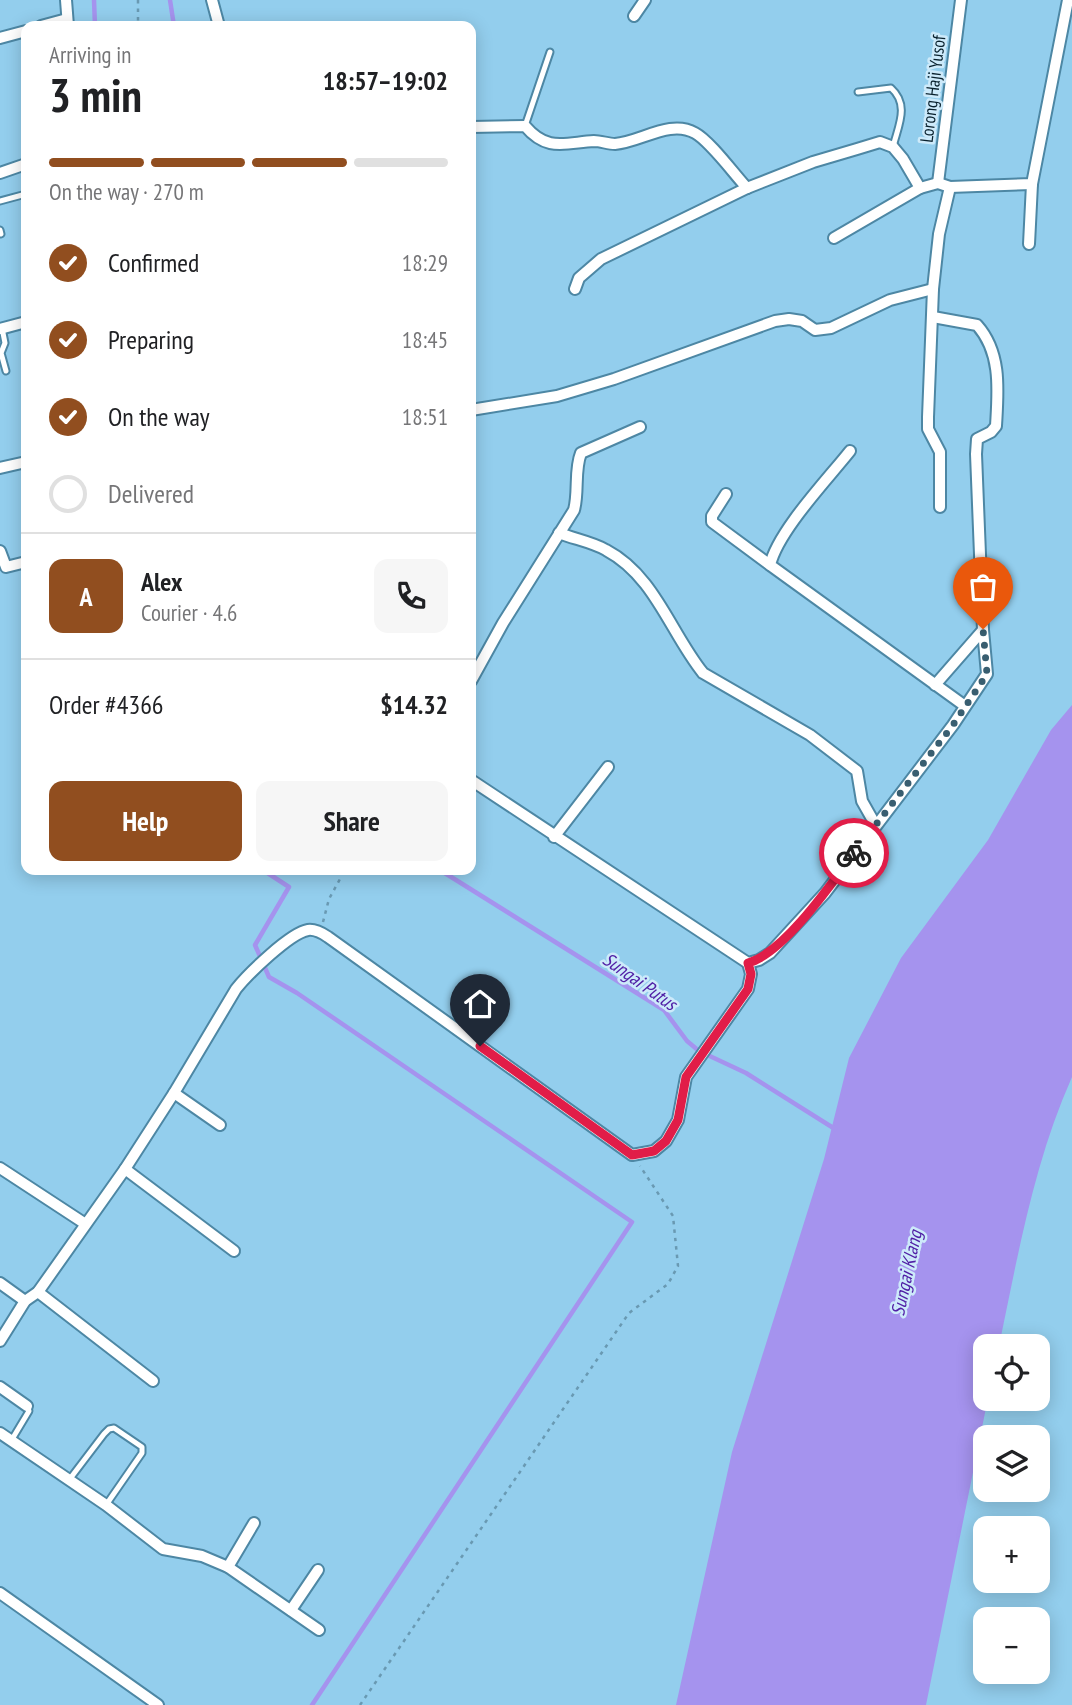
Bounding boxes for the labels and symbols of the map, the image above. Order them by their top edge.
street label: Lorong Haji Yusof [915,33,951,144]
pin [953,557,1013,629]
courier [819,818,889,888]
water label: Sungai Putus [598,947,683,1016]
pin [450,974,510,1046]
water label: Sungai Klang [885,1226,927,1318]

